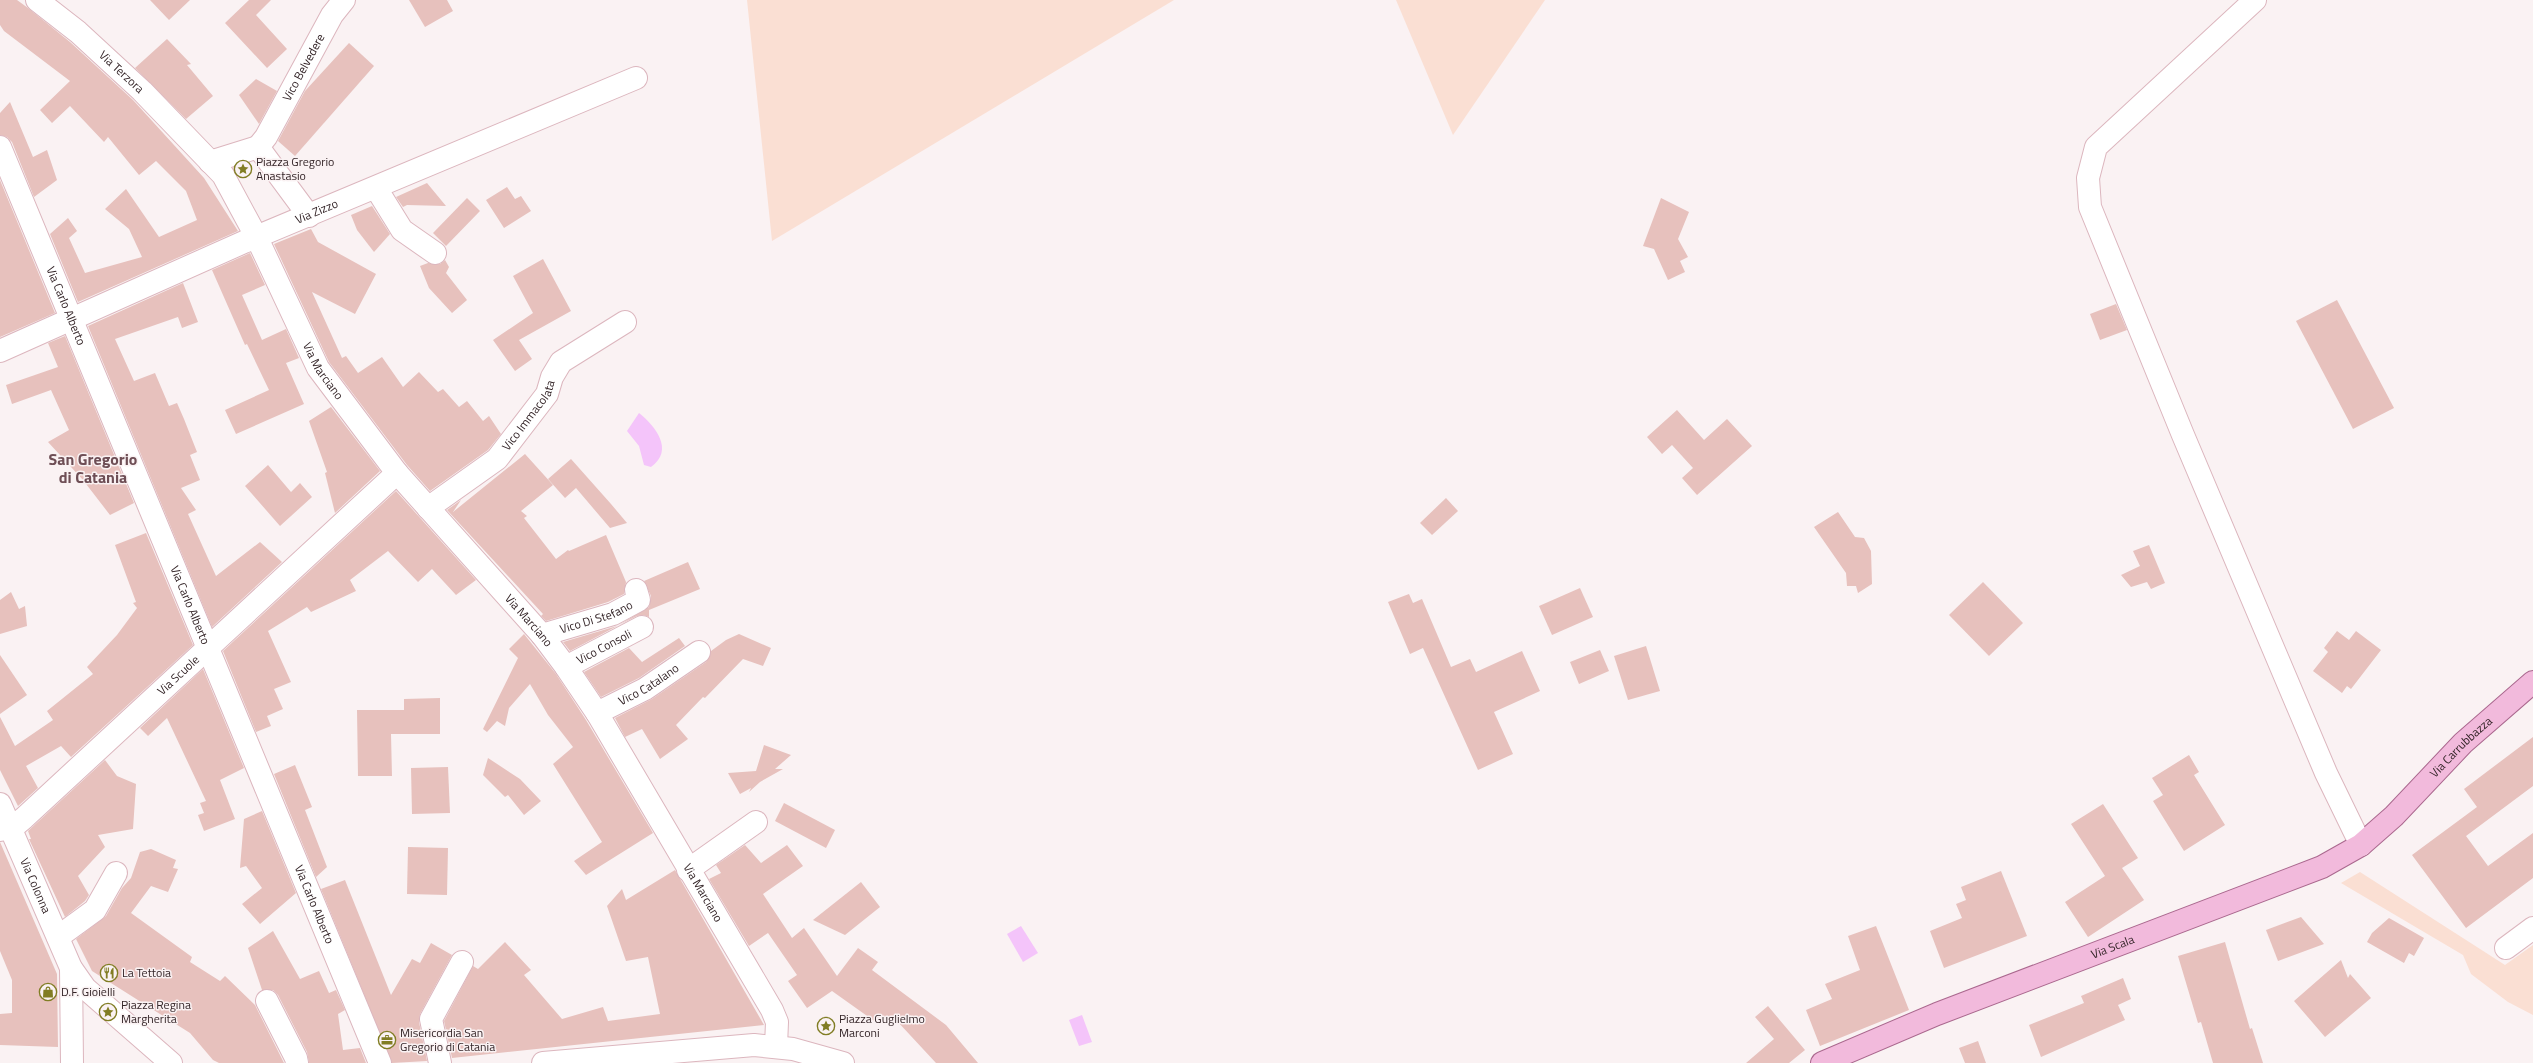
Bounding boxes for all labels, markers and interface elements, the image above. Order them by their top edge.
street label: Vico Belvedere [277,30,329,104]
street label: Via Terzora [95,46,149,97]
place label: Piazza Gregorio Anastasio [256,152,334,185]
place icon: Piazza Gregorio Anastasio [233,159,253,179]
street label: Via Zizzo [292,194,341,229]
street label: Via Carlo Alberto [42,263,91,348]
street label: Via Marciano [298,339,349,403]
street label: Vico Immacolata [497,378,560,454]
district label: San Gregorio di Catania [49,447,137,489]
street label: Via Carlo Alberto [166,563,215,647]
street label: Via Marciano [500,589,558,651]
street label: Vico Di Stefano [557,595,636,638]
street label: Vico Consoli [573,624,635,669]
street label: Via Scuole [153,650,203,699]
street label: Vico Catalano [615,658,683,710]
street label: Via Carrubbazza [2425,712,2496,782]
street label: Via Colonna [15,855,56,916]
street label: Via Marciano [679,860,728,925]
street label: Via Carlo Alberto [290,862,339,947]
street label: Via Scala [2088,930,2137,963]
restaurant icon: La Tettoia [99,963,119,983]
place label: La Tettoia [122,963,171,982]
shop icon: D.F. Gioielli [38,982,58,1002]
place label: D.F. Gioielli [61,982,115,1001]
place label: Piazza Regina Margherita [121,995,191,1028]
place icon: Piazza Regina Margherita [98,1002,118,1022]
place label: Piazza Guglielmo Marconi [839,1009,925,1042]
place icon: Piazza Guglielmo Marconi [816,1016,836,1036]
place label: Misericordia San Gregorio di Catania [400,1023,495,1056]
office icon: Misericordia San Gregorio di Catania [377,1030,397,1050]

